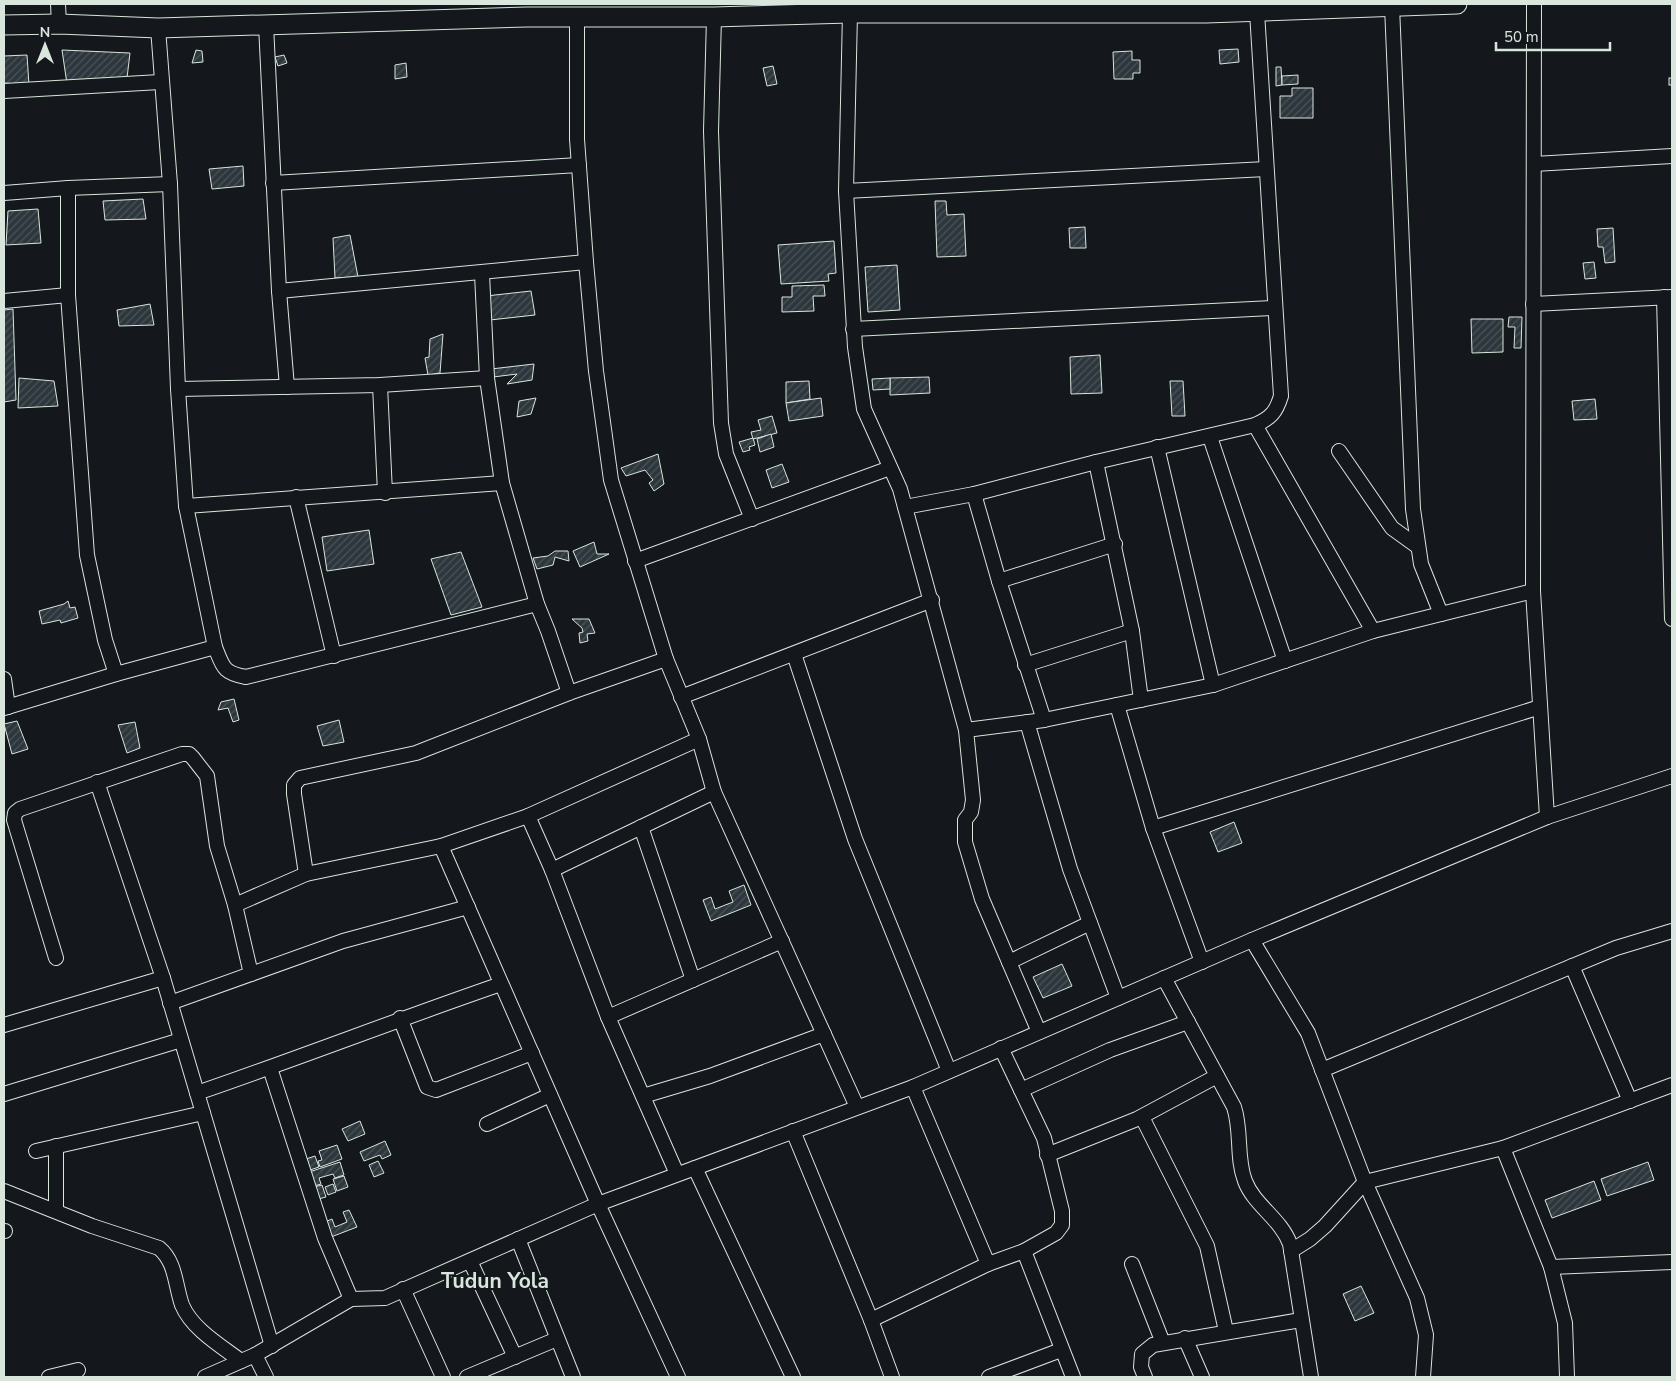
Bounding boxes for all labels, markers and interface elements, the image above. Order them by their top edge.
north arrow [20,20,70,70]
scale bar [1496,20,1610,52]
text: N [40,23,50,42]
text: 50 m [1504,27,1539,47]
district label: Tudun Yola [441,1267,549,1295]

